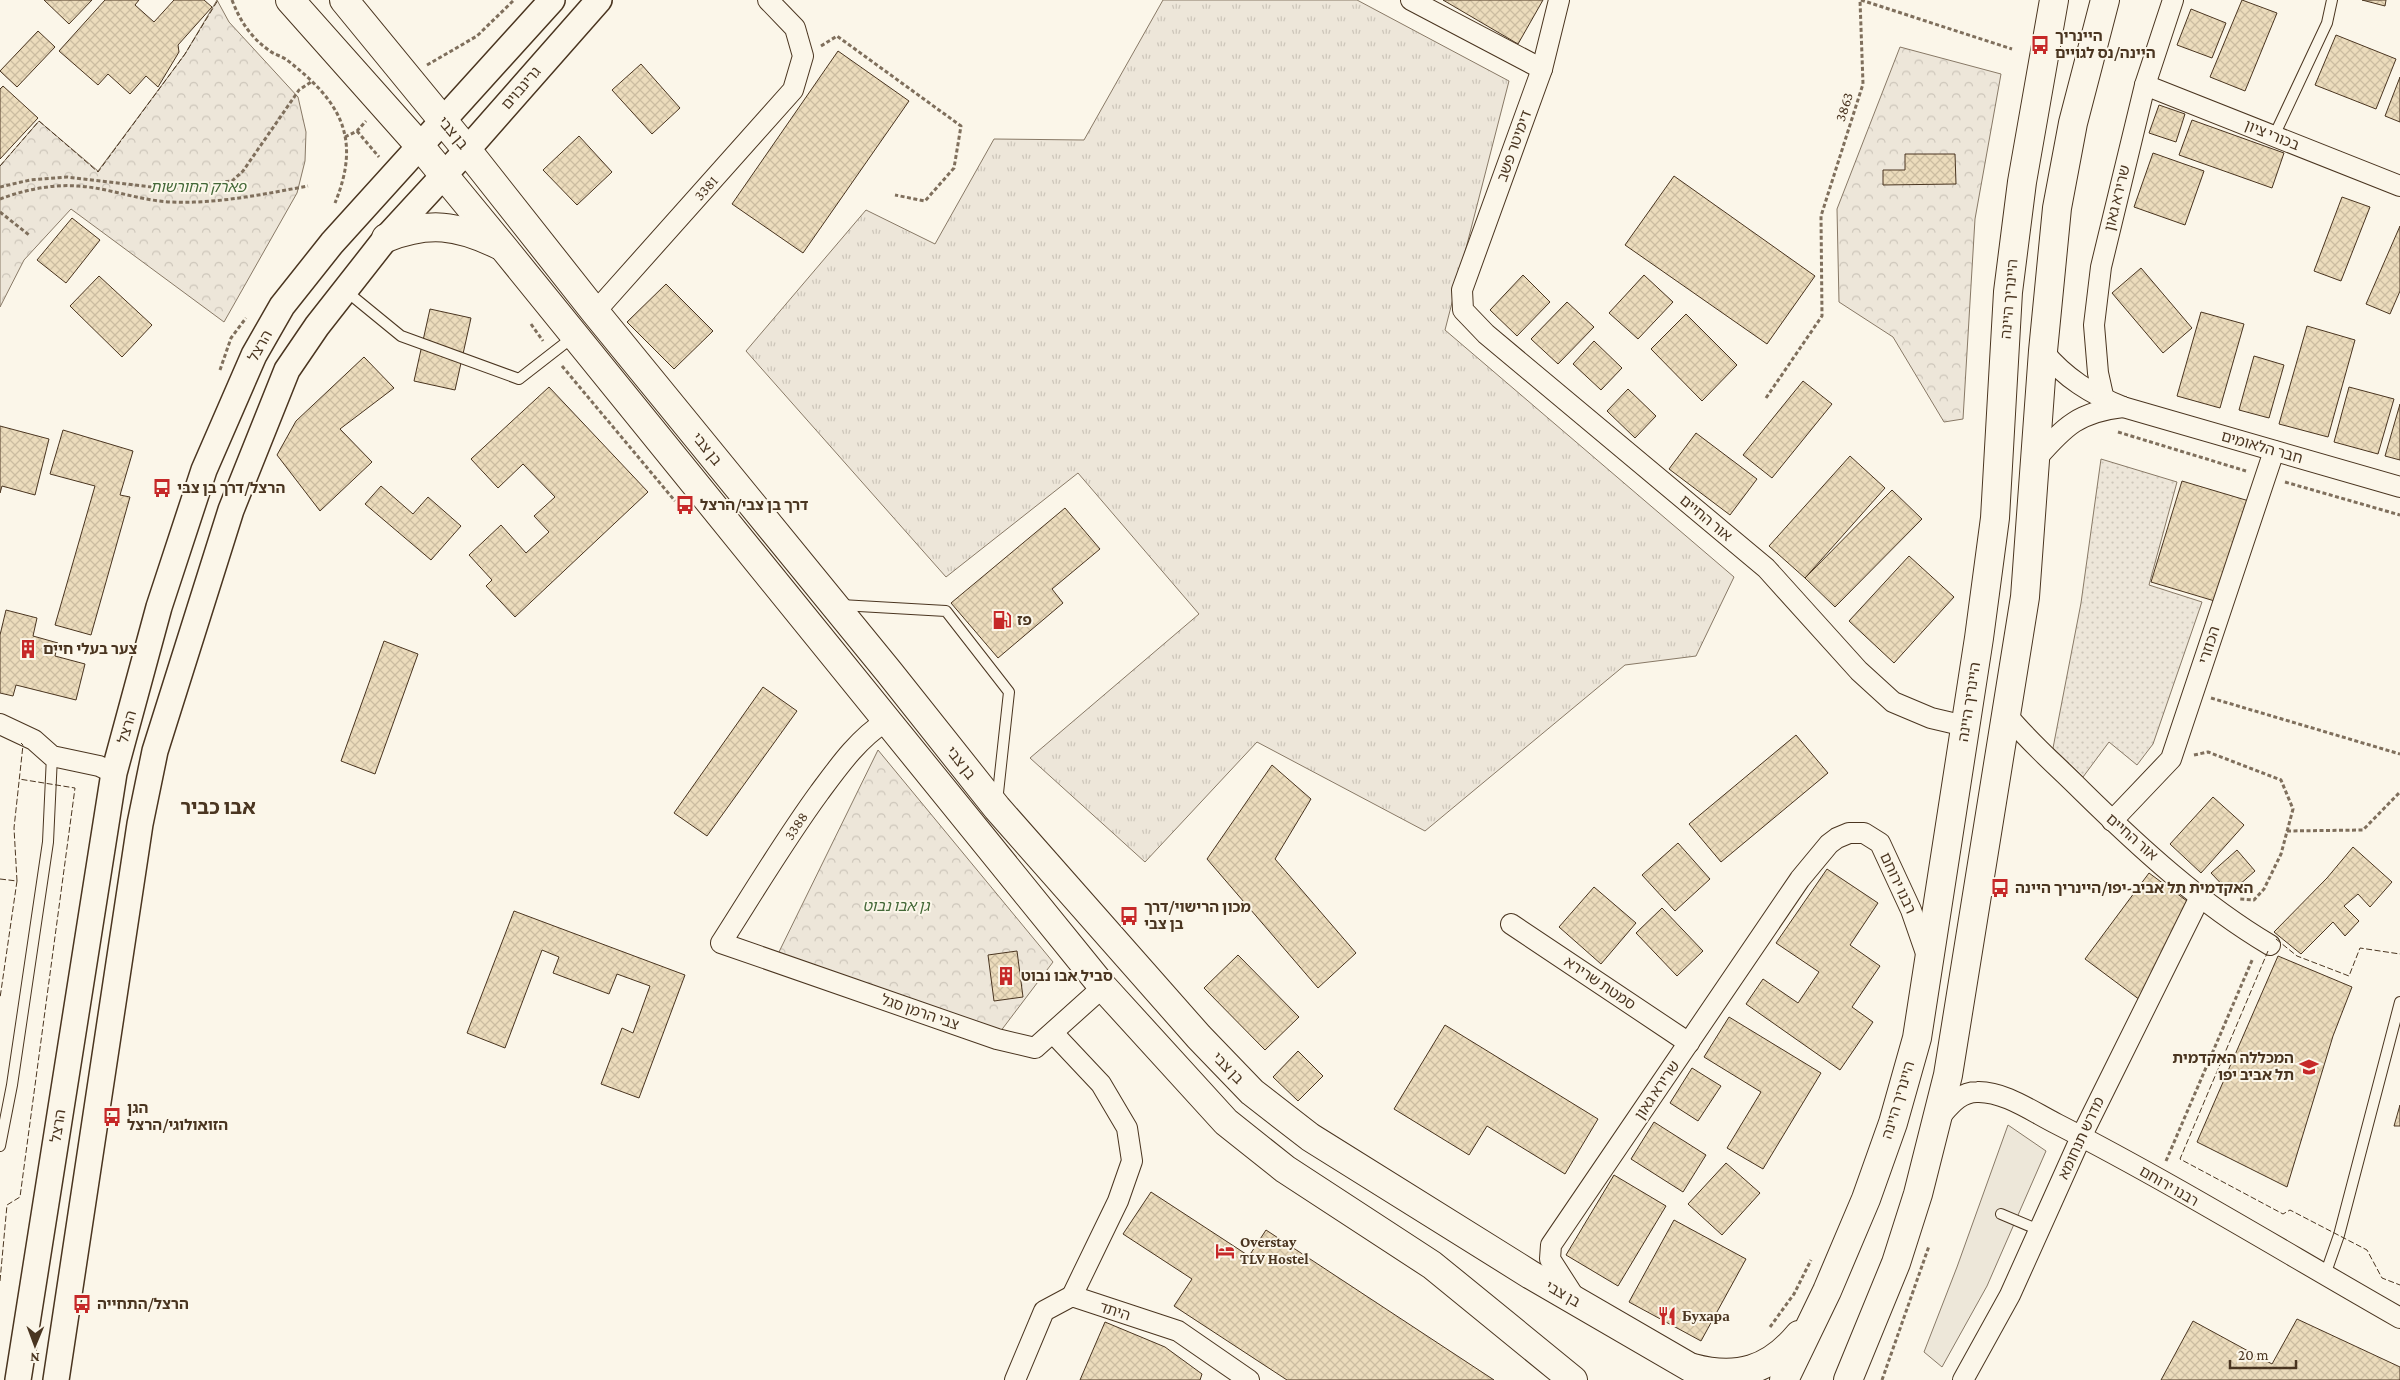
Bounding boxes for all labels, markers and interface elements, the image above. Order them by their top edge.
place label: היינריך היינה/נס לגויים [2055,28,2156,61]
bus stop icon: היינריך היינה/נס לגויים [2029,34,2051,56]
street label: גרינבוים [498,63,544,112]
street label: 3863 [1832,91,1856,123]
street label: דימיטר פשב [1494,108,1534,184]
street label: בן צבי [435,114,471,153]
street label: בכורי ציון [2242,117,2302,153]
street label: שרירא גאון [2101,163,2133,233]
street label: 3381 [691,173,721,203]
park label: פארק החורשות [150,179,247,195]
street label: היינריך היינה [1998,258,2020,340]
street label: הרצל [245,328,275,364]
street label: חבר הלאומים [2219,428,2305,466]
street label: בן צבי [689,429,725,469]
bus stop icon: הרצל/דרך בן צבי [151,477,173,499]
place label: הרצל/דרך בן צבי [177,480,285,496]
street label: אור החיים [1677,492,1735,544]
bus stop icon: דרך בן צבי/הרצל [674,494,696,516]
place label: דרך בן צבי/הרצל [700,497,809,513]
fuel station icon: פז [991,609,1013,631]
place label: פז [1017,612,1032,628]
street label: הכוזרי [2195,624,2223,666]
building icon: צער בעלי חיים [17,638,39,660]
place label: צער בעלי חיים [43,641,137,657]
street label: היינריך היינה [1955,661,1983,743]
street label: הרצל [115,709,139,745]
street label: בן צבי [943,743,979,783]
district label: אבו כביר [180,796,256,818]
street label: 3388 [781,809,811,843]
street label: אור החיים [2103,810,2161,864]
street label: רבנו ירוחם [1877,850,1919,916]
bus stop icon: האקדמית תל אביב-יפו/היינריך היינה [1989,877,2011,899]
place label: האקדמית תל אביב-יפו/היינריך היינה [2015,880,2253,896]
park label: גן אבו נבוט [863,898,931,914]
place label: מכון הרישוי/דרך בן צבי [1144,899,1251,932]
bus stop icon: מכון הרישוי/דרך בן צבי [1118,905,1140,927]
street label: סמטת שרירא [1561,953,1639,1013]
building icon: סביל אבו נבוט [995,965,1017,987]
place label: סביל אבו נבוט [1021,968,1113,984]
street label: צבי הרמן סגל [879,991,961,1033]
street label: בן צבי [1209,1049,1247,1087]
place label: המכללה האקדמית תל אביב יפו [2172,1050,2294,1083]
school or university icon: המכללה האקדמית תל אביב יפו [2298,1056,2320,1078]
street label: שרירא גאון [1631,1058,1683,1122]
street label: היינריך היינה [1879,1059,1917,1141]
street label: מדרש תנחומא [2055,1094,2107,1182]
place label: הגן הזואולוגי/הרצל [127,1100,228,1133]
bus stop icon: הגן הזואולוגי/הרצל [101,1106,123,1128]
street label: הרצל [47,1108,69,1144]
street label: רבנו ירוחם [2137,1163,2201,1209]
place label: Overstay TLV Hostel [1240,1234,1309,1267]
hotel icon: Overstay TLV Hostel [1214,1240,1236,1262]
street label: בן צבי [1543,1278,1584,1310]
bus stop icon: הרצל/התחייה [71,1293,93,1315]
place label: הרצל/התחייה [97,1296,189,1312]
street label: היתד [1098,1299,1132,1323]
restaurant icon: Бухара [1656,1305,1678,1327]
place label: Бухара [1682,1308,1730,1324]
north arrow [10,1320,60,1370]
scale bar [2230,1338,2296,1370]
text: 20 m [2238,1347,2269,1363]
text: N [29,1350,40,1366]

